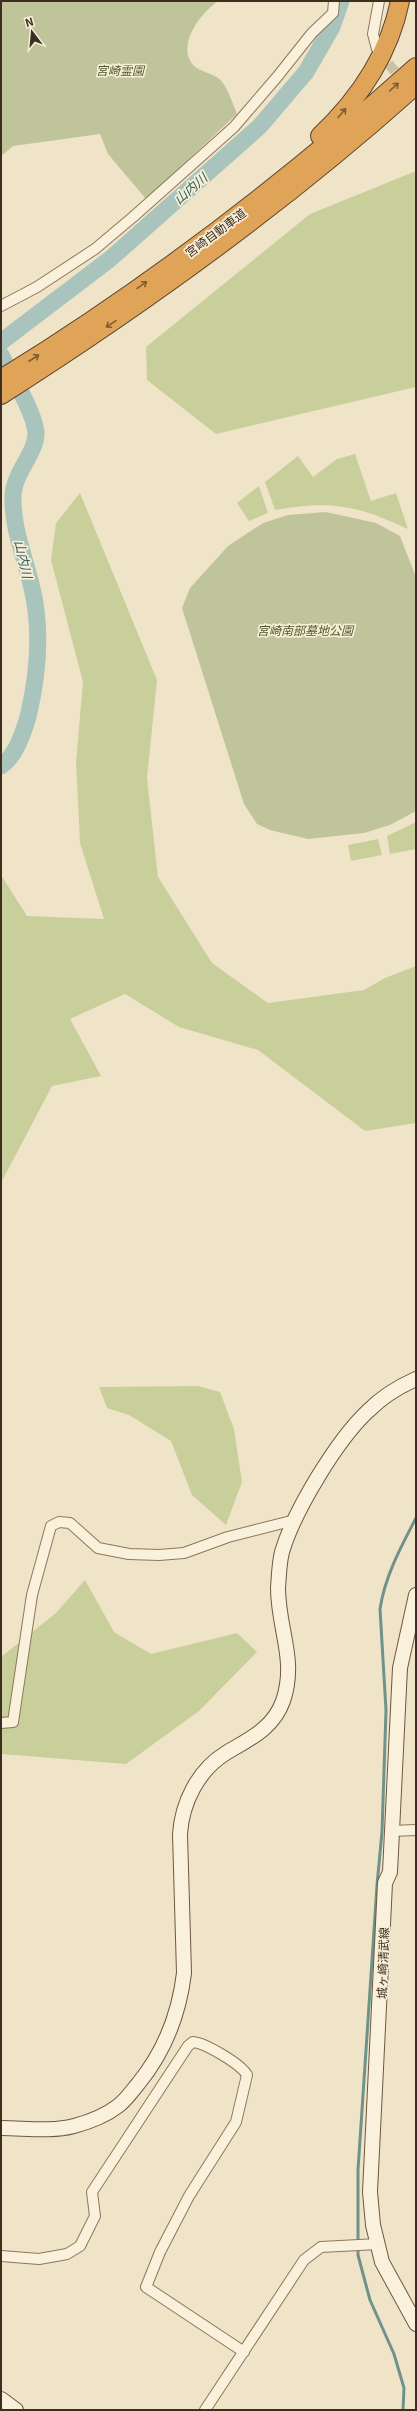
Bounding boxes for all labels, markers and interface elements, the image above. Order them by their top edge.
north arrow [12,12,52,52]
text: N [23,13,35,30]
park label: 宮崎霊園 [96,61,146,78]
one-way arrow [388,82,399,91]
one-way arrow [337,108,346,118]
water label: 山内川 [169,167,212,208]
street label: 宮崎自動車道 [181,204,249,260]
one-way arrow [136,281,147,289]
one-way arrow [106,320,117,328]
one-way arrow [28,354,39,362]
water label: 山内川 [10,538,38,582]
park label: 宮崎南部墓地公園 [257,621,355,638]
street label: 城ヶ崎清武線 [372,1927,392,1999]

